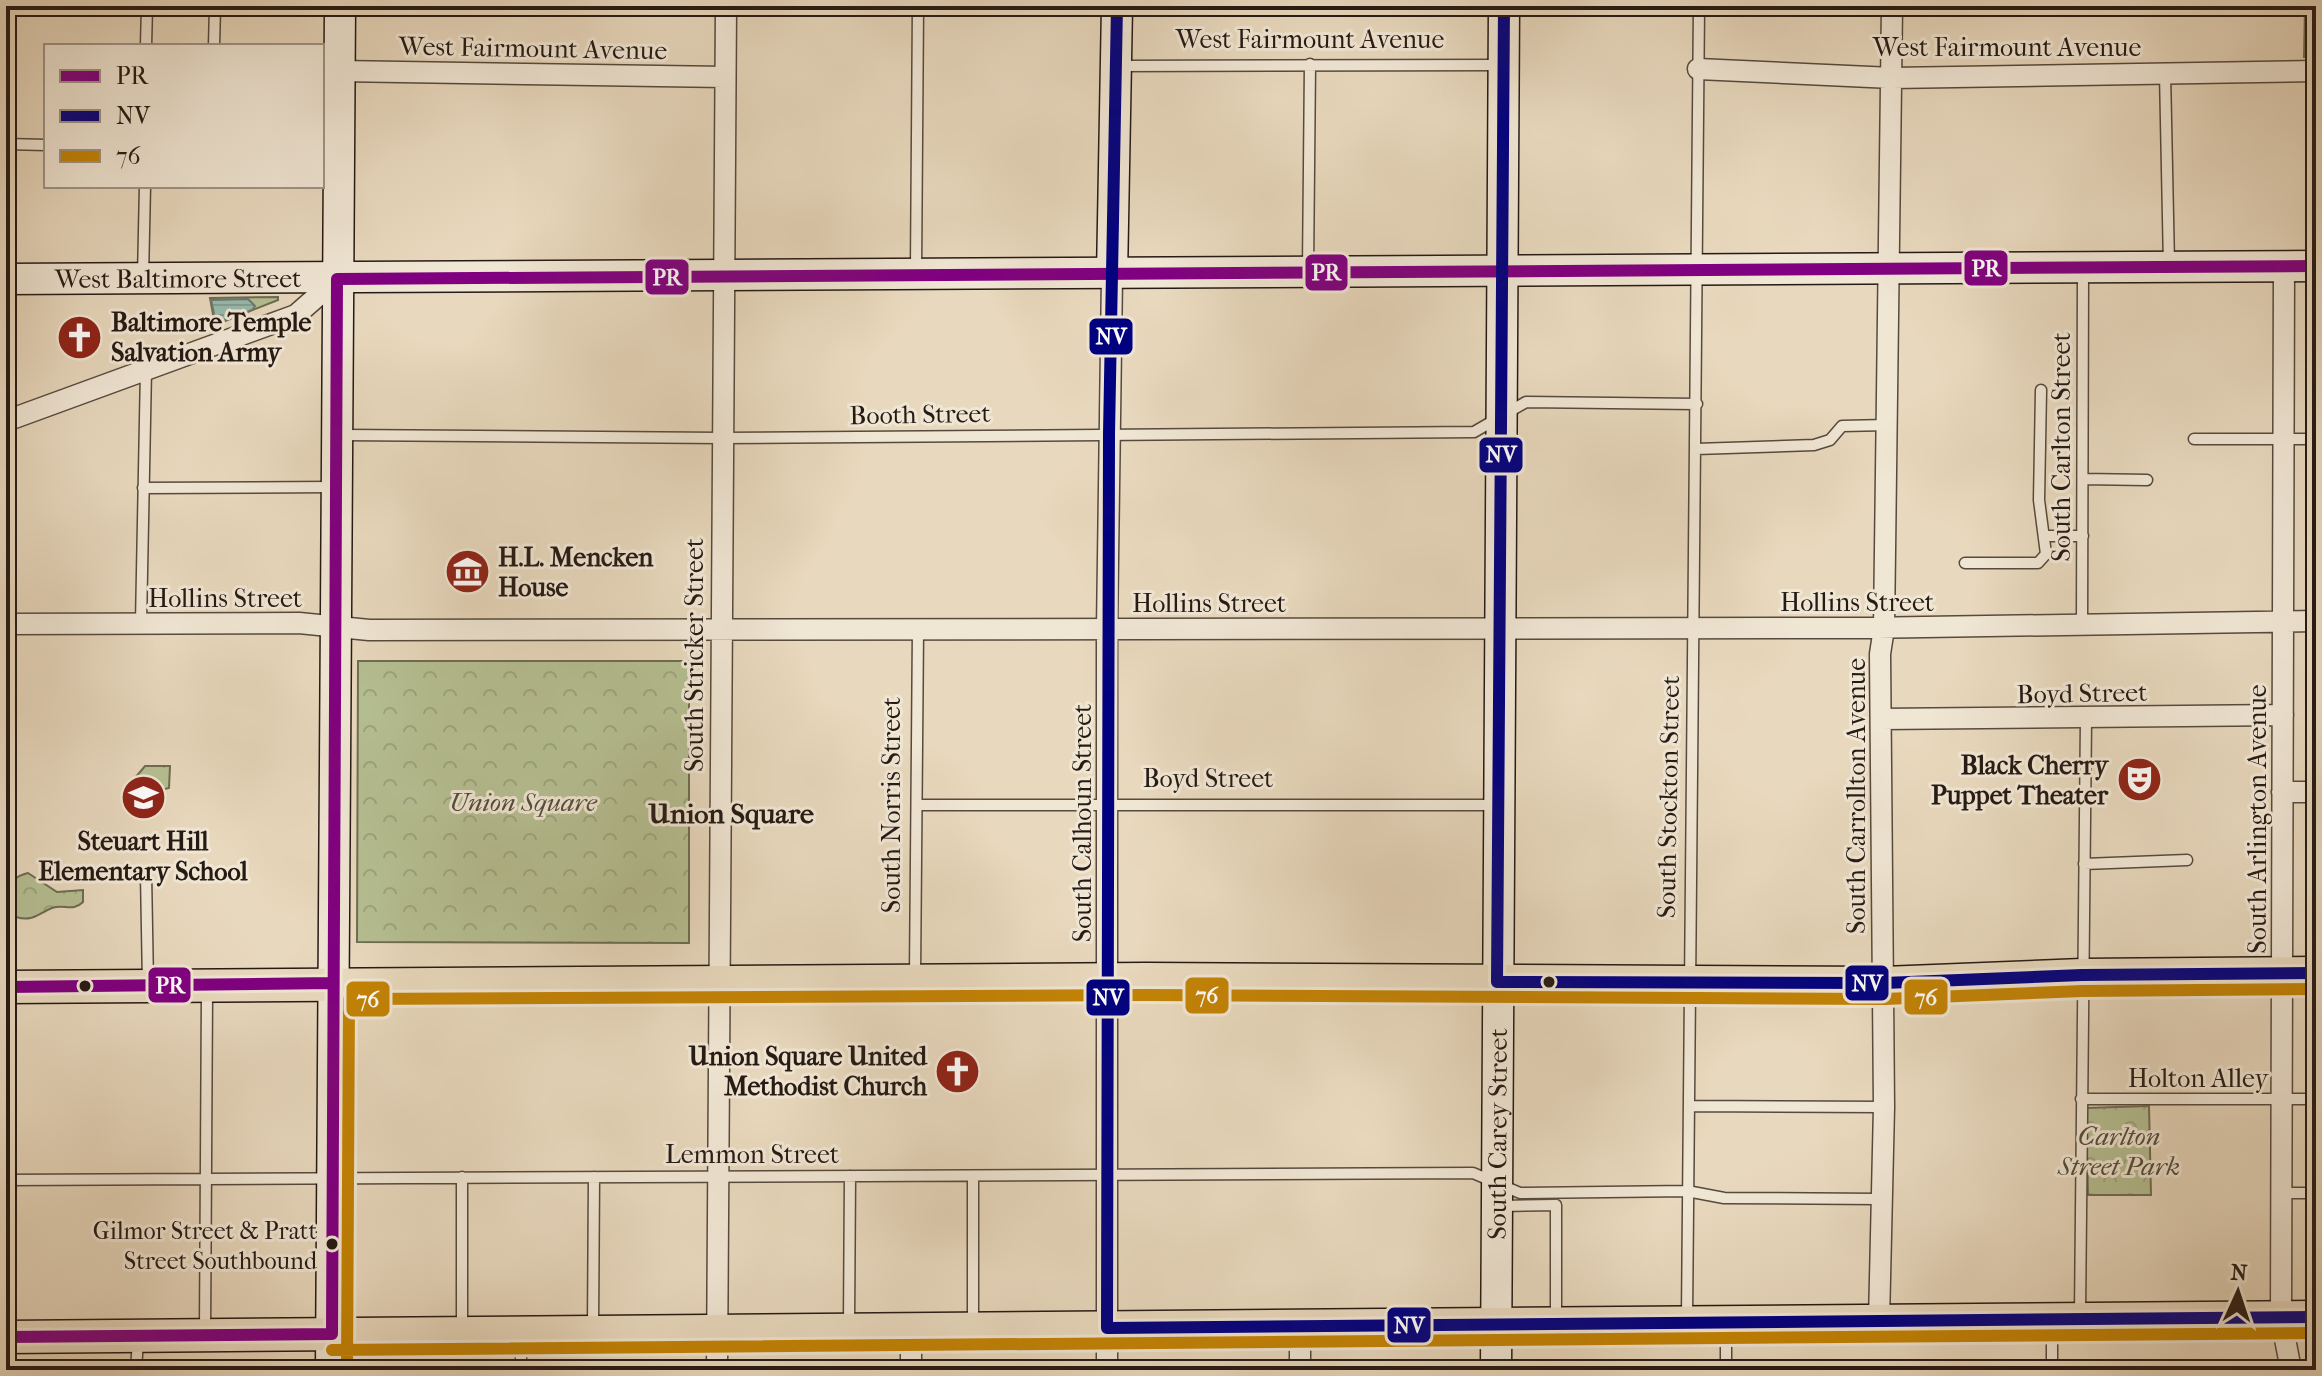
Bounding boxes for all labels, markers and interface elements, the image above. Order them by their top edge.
street label: West Fairmount Avenue [1175,24,1444,55]
street label: West Fairmount Avenue [397,31,668,66]
street label: West Fairmount Avenue [1872,32,2141,63]
legend [44,44,324,188]
text: PR [116,62,149,90]
text: NV [116,102,151,130]
text: 76 [116,142,142,170]
line badge: PR [1963,249,2009,287]
line badge: PR [1304,253,1349,292]
text: PR [1971,256,2003,282]
line badge: PR [644,258,690,296]
text: PR [1311,260,1343,286]
street label: West Baltimore Street [54,263,302,295]
text: PR [652,265,684,291]
place label: Baltimore Temple Salvation Army [111,307,311,368]
church icon: Baltimore Temple Salvation Army [56,313,104,361]
line badge: NV [1088,317,1134,356]
text: NV [1095,324,1128,350]
street label: South Carlton Street [2046,332,2077,562]
street label: Booth Street [849,398,992,431]
line badge: NV [1478,436,1524,474]
text: NV [1485,442,1518,468]
street label: South Stricker Street [679,537,710,772]
place label: H.L. Mencken House [498,542,654,603]
museum icon: H.L. Mencken House [443,548,491,596]
street label: Hollins Street [148,583,303,614]
street label: Hollins Street [1780,587,1935,618]
street label: Hollins Street [1132,588,1287,619]
street label: South Carrollton Avenue [1841,658,1872,934]
street label: South Stockton Street [1651,675,1686,919]
street label: Boyd Street [2016,677,2148,710]
street label: South Arlington Avenue [2242,684,2273,954]
street label: South Norris Street [876,696,907,913]
street label: South Calhoun Street [1067,703,1098,942]
place label: Black Cherry Puppet Theater [1931,750,2110,811]
theatre icon: Black Cherry Puppet Theater [2115,756,2163,804]
street label: Boyd Street [1143,763,1274,794]
school or university icon: Steuart Hill Elementary School [119,774,167,822]
park label: Union Square [449,787,598,818]
district label: Union Square [648,797,814,830]
place label: Steuart Hill Elementary School [38,826,248,887]
line badge: NV [1844,964,1890,1002]
line badge: PR [147,966,192,1004]
text: NV [1851,971,1884,997]
text: PR [155,973,187,999]
unlabelled marker [1541,974,1557,990]
line badge: 76 [1184,976,1230,1015]
unlabelled marker [77,978,93,994]
line badge: NV [1085,978,1131,1017]
line badge: 76 [1903,978,1949,1016]
line badge: 76 [345,980,391,1018]
text: 76 [1195,983,1219,1009]
text: NV [1092,985,1125,1011]
text: 76 [1914,985,1938,1011]
text: 76 [356,987,380,1013]
street label: South Carey Street [1482,1027,1514,1240]
place label: Union Square United Methodist Church [687,1041,928,1102]
church icon: Union Square United Methodist Church [934,1047,982,1095]
street label: Holton Alley [2128,1063,2269,1094]
park label: Carlton Street Park [2057,1121,2180,1182]
street label: Lemmon Street [665,1139,840,1170]
place label: Gilmor Street & Pratt Street Southbound [93,1217,318,1275]
marker: Gilmor Street & Pratt Street Southbound [324,1236,340,1252]
north arrow [2198,1252,2278,1332]
text: N [2230,1260,2248,1286]
line badge: NV [1386,1306,1432,1344]
text: NV [1393,1313,1426,1339]

